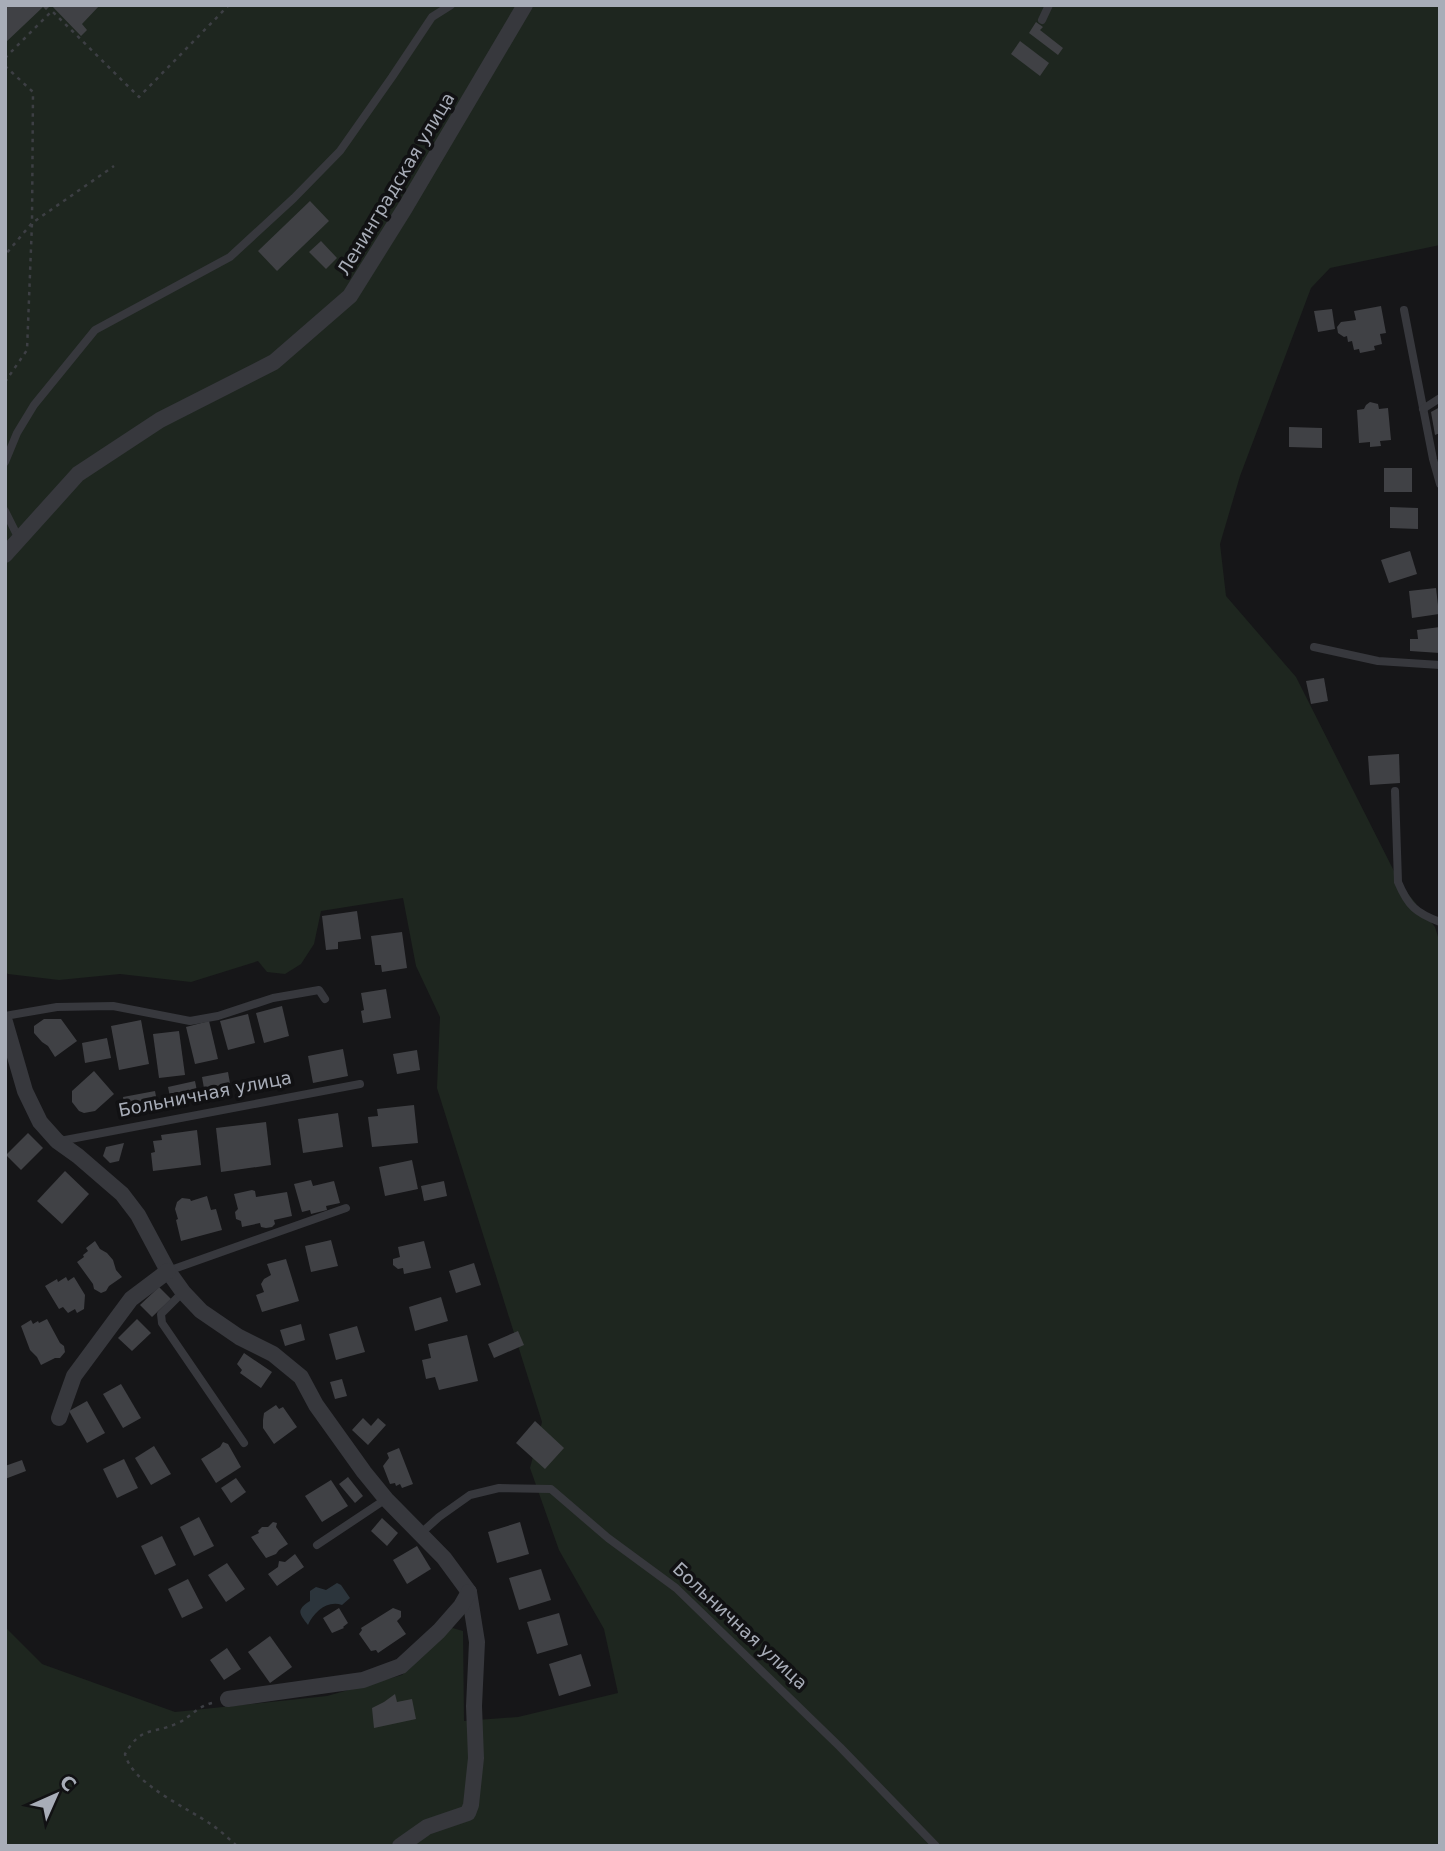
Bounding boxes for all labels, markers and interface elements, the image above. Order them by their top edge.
street label: Ленинградская улица [333,88,459,279]
street label: Больничная улица [116,1066,293,1121]
street label: Больничная улица [669,1558,812,1693]
north arrow [21,1760,91,1830]
text: С [55,1770,81,1796]

